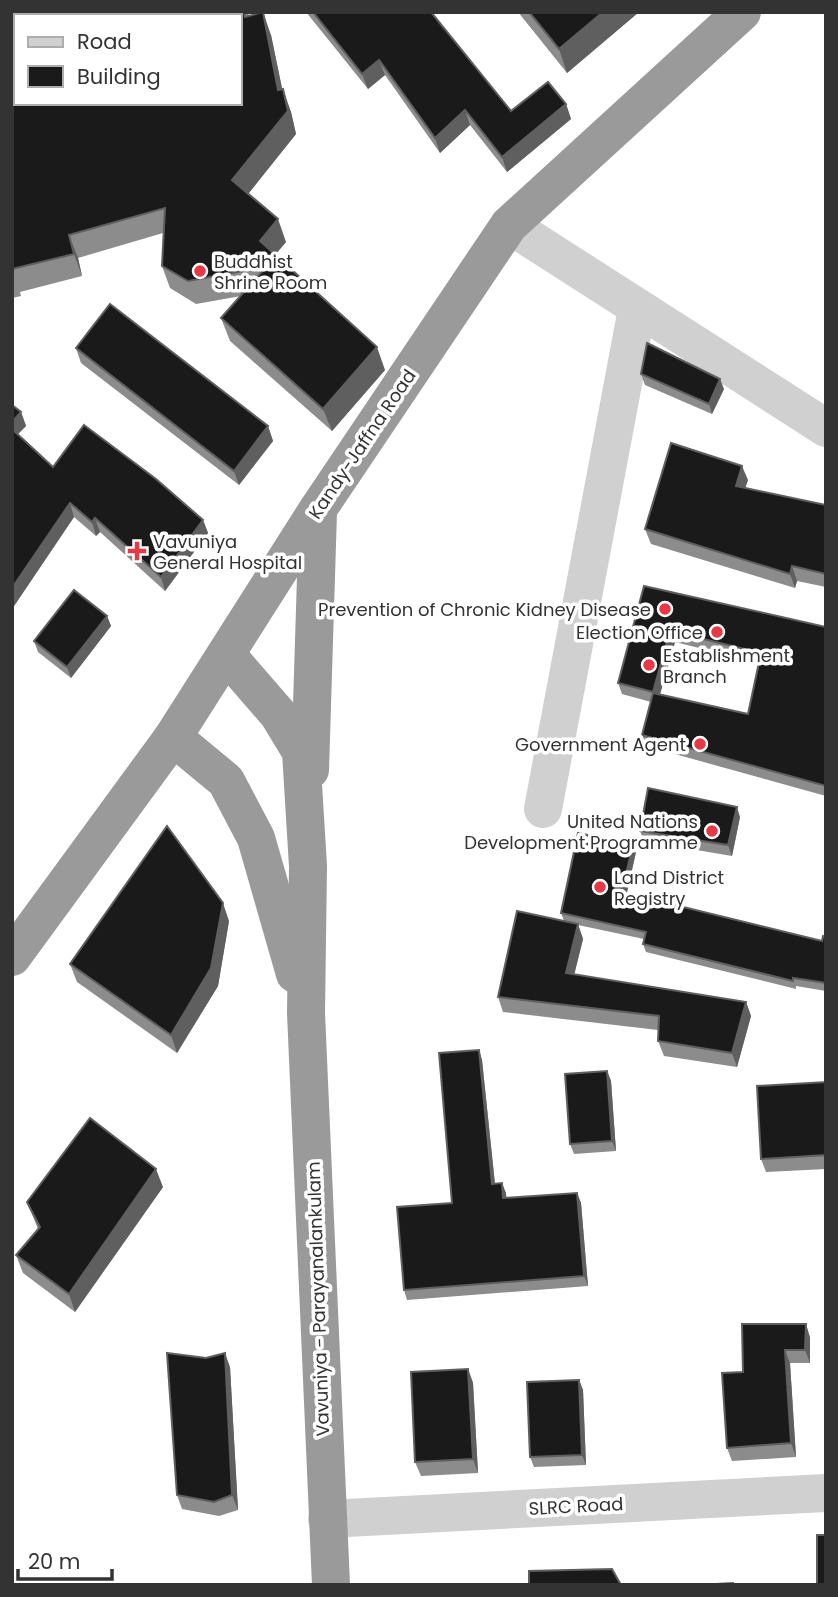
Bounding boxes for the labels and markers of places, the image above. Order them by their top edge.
place label: Buddhist Shrine Room [214,249,327,295]
marker: Buddhist Shrine Room [192,263,208,279]
place label: Vavuniya General Hospital [153,529,302,575]
marker: Vavuniya General Hospital [127,541,147,561]
place label: Prevention of Chronic Kidney Disease [318,597,651,622]
marker: Prevention of Chronic Kidney Disease [657,601,673,617]
place label: Election Office [576,620,703,645]
marker: Election Office [709,624,725,640]
place label: Establishment Branch [663,643,790,689]
marker: Establishment Branch [641,657,657,673]
place label: Government Agent [515,732,686,757]
marker: Government Agent [692,736,708,752]
place label: United Nations Development Programme [464,809,698,855]
marker: United Nations Development Programme [704,823,720,839]
place label: Land District Registry [614,865,724,911]
marker: Land District Registry [592,879,608,895]

